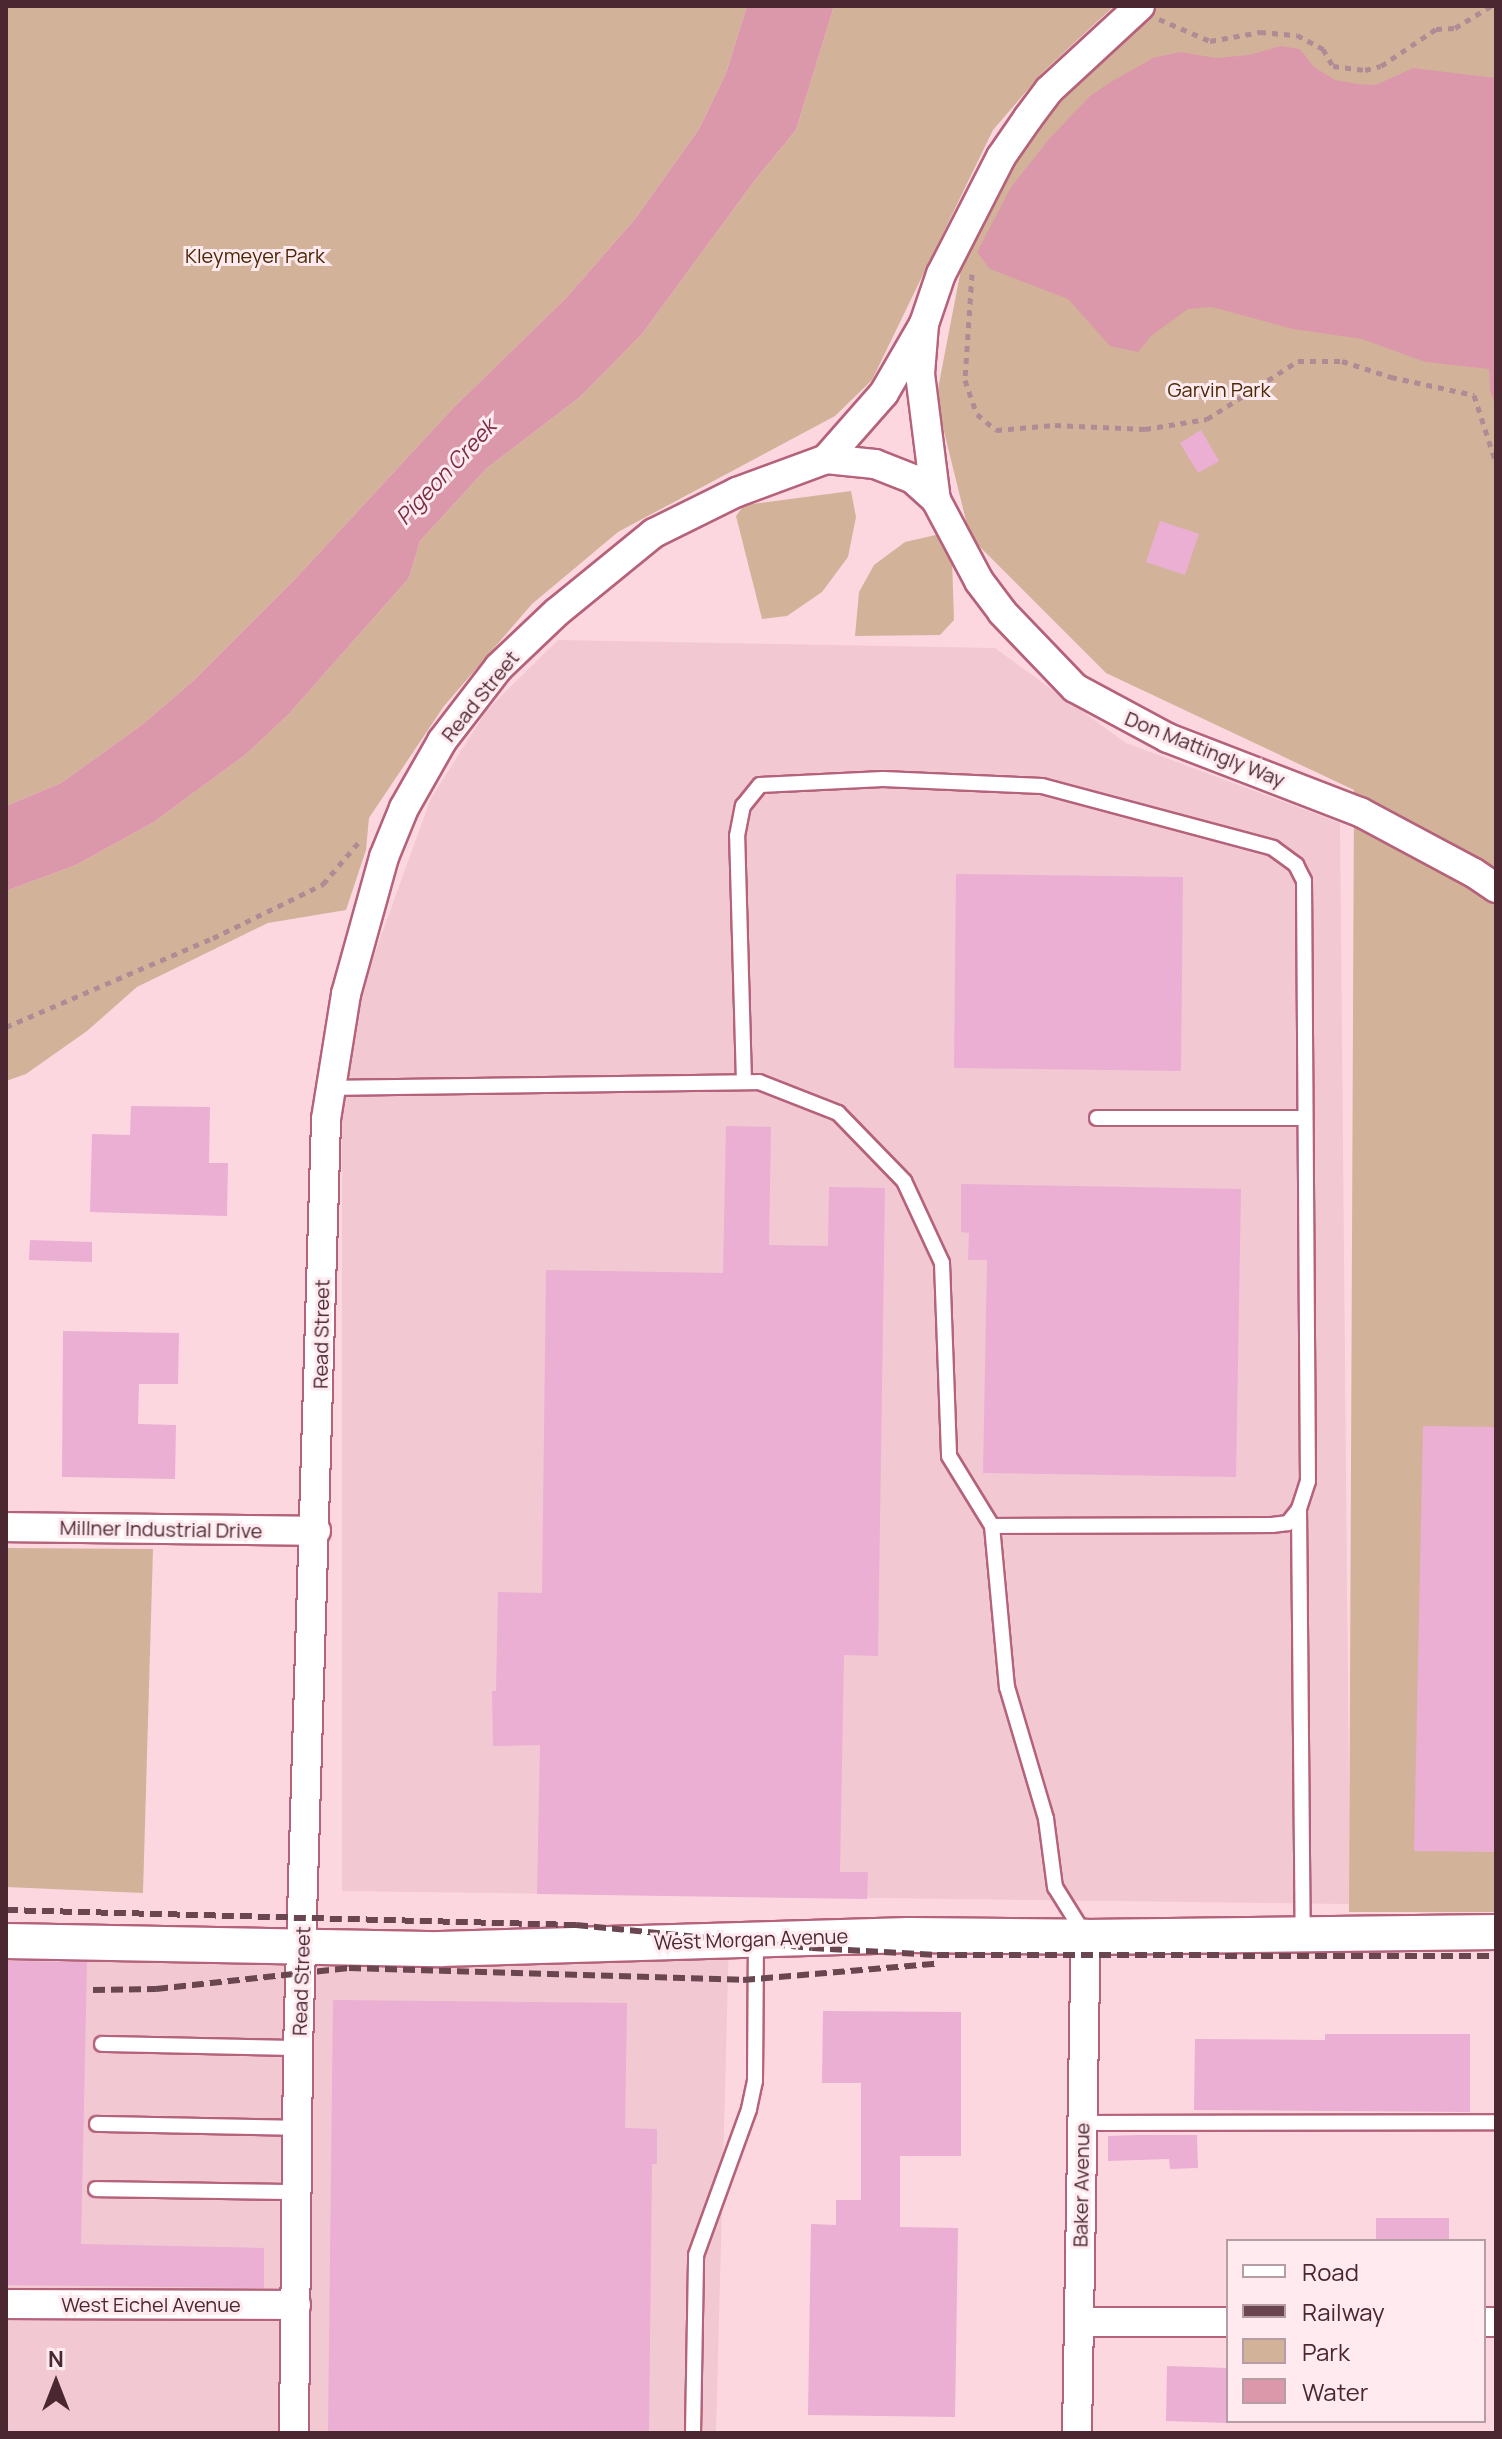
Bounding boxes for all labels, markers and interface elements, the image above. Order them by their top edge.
park label: Kleymeyer Park [185,243,325,267]
park label: Garvin Park [1168,377,1270,401]
water label: Pigeon Creek [390,414,502,530]
street label: Read Street [436,646,524,746]
street label: Don Mattingly Way [1122,706,1288,792]
street label: Read Street [308,1279,334,1389]
street label: Millner Industrial Drive [59,1515,263,1543]
street label: West Morgan Avenue [653,1924,849,1954]
street label: Read Street [287,1926,315,2036]
street label: Baker Avenue [1068,2123,1094,2247]
legend [1226,2239,1486,2423]
text: Road [1302,2255,1359,2288]
street label: West Eichel Avenue [61,2292,241,2316]
text: Railway [1302,2295,1385,2328]
text: Park [1302,2335,1350,2368]
north arrow [16,2343,96,2423]
text: N [48,2344,64,2374]
text: Water [1302,2375,1369,2408]

